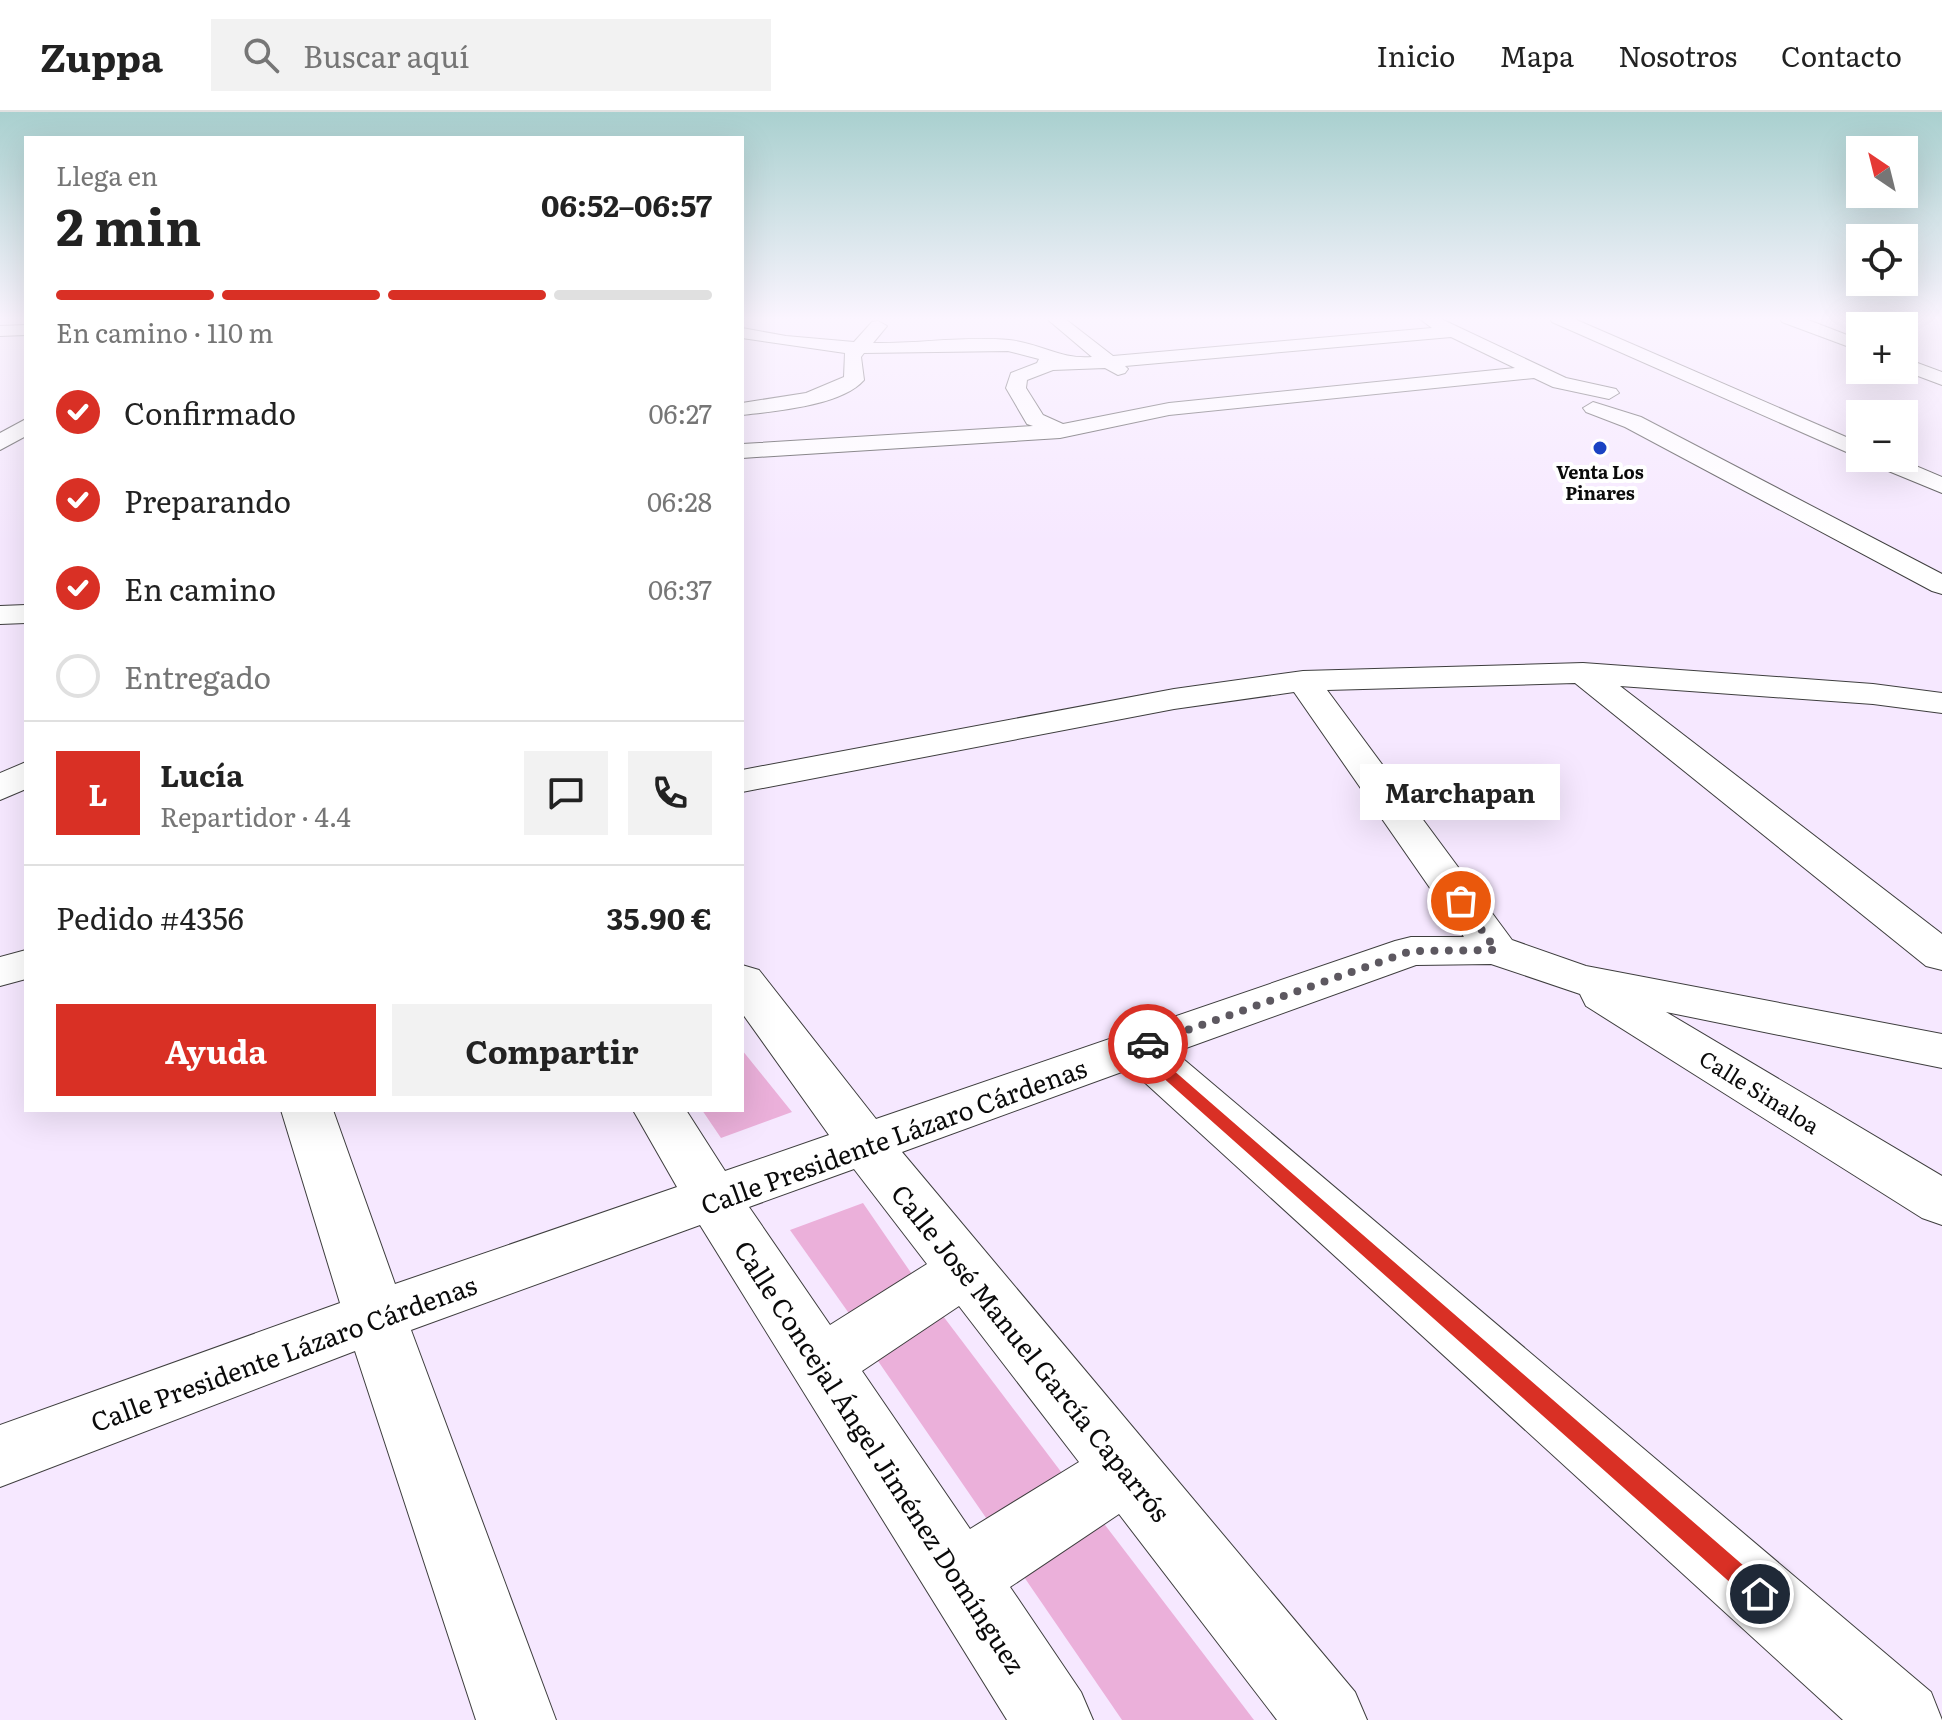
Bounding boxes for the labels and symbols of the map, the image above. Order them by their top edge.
north arrow [1846,136,1918,208]
marker: Venta Los Pinares [1591,439,1609,457]
place label: Venta Los Pinares [1556,458,1644,506]
callout: Marchapan [1361,765,1561,821]
pin [1427,867,1495,935]
courier [1108,1004,1188,1084]
street label: Calle Sinaloa [1694,1041,1827,1141]
street label: Calle Presidente Lázaro Cárdenas [695,1047,1091,1223]
street label: Calle José Manuel García Caparrós [883,1175,1181,1529]
street label: Calle Concejal Ángel Jiménez Domínguez [726,1232,1036,1680]
street label: Calle Presidente Lázaro Cárdenas [85,1264,481,1440]
pin [1726,1560,1794,1628]

